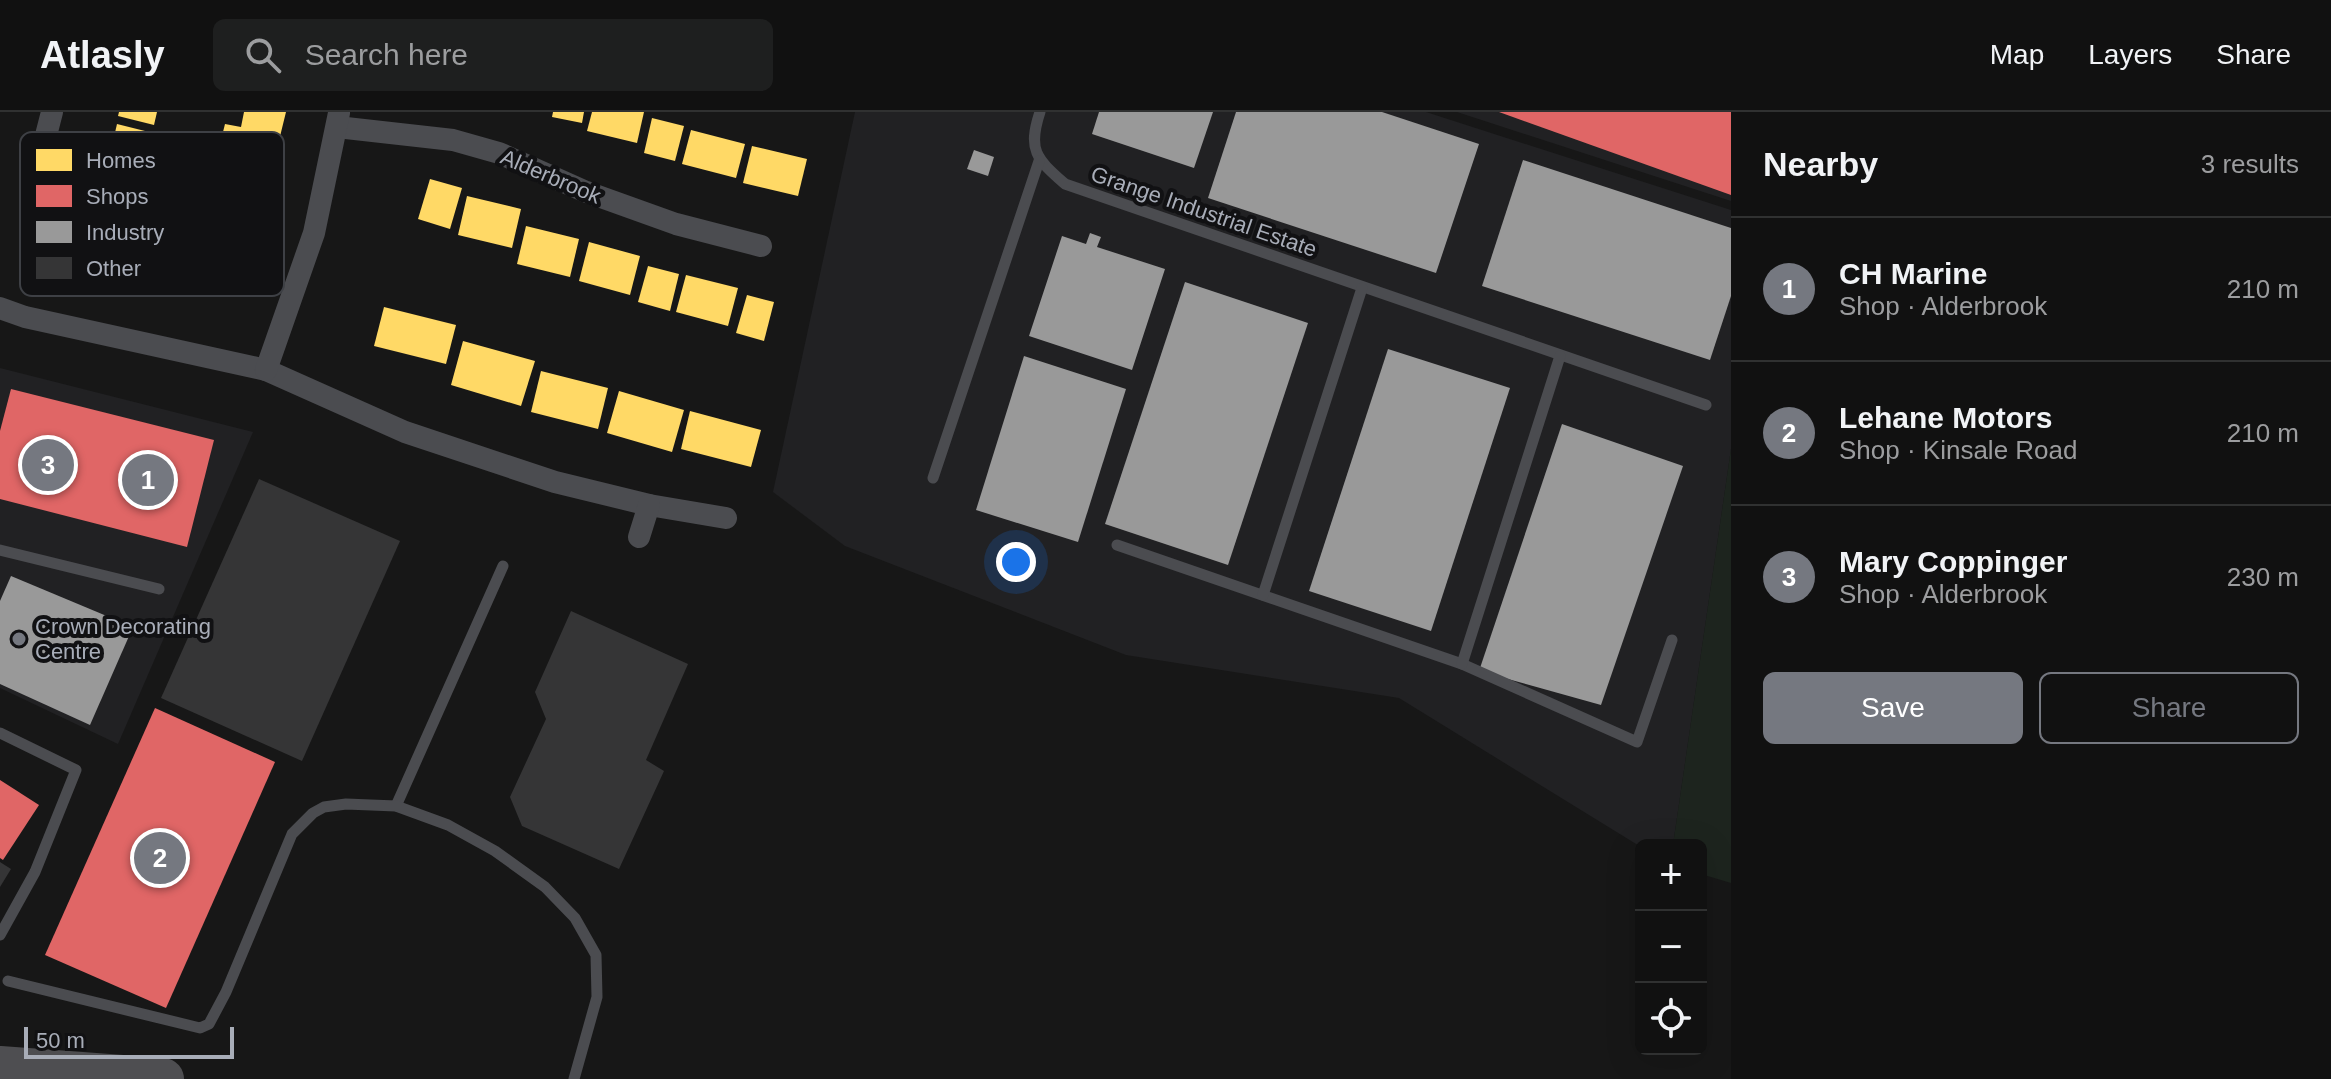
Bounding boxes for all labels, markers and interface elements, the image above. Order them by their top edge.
search box [213,19,773,91]
icon: search [241,33,285,77]
text: Atlasly [40,34,165,76]
text: Search here [305,38,468,71]
text: Map [1990,39,2044,70]
text: Layers [2088,39,2172,70]
text: Share [2216,39,2291,70]
legend [20,132,284,296]
street label: Alderbrook [497,144,606,209]
text: Nearby [1763,145,1878,183]
text: Homes [86,148,156,173]
text: 3 results [2201,149,2299,179]
street label: Grange Industrial Estate [1088,161,1320,262]
text: Shops [86,184,148,209]
text: Industry [86,220,164,245]
text: Other [86,256,141,281]
text: CH Marine [1839,257,1987,290]
text: 1 [1782,274,1796,304]
text: 210 m [2227,274,2299,304]
text: Shop · Alderbrook [1839,291,2047,321]
text: Lehane Motors [1839,401,2052,434]
text: 2 [1782,418,1796,448]
text: 210 m [2227,418,2299,448]
pin: 3 [22,435,74,495]
text: Shop · Kinsale Road [1839,435,2077,465]
pin: 1 [122,450,174,510]
your location [996,542,1036,582]
text: Mary Coppinger [1839,545,2067,578]
text: 3 [1782,562,1796,592]
text: 230 m [2227,562,2299,592]
text: Shop · Alderbrook [1839,579,2047,609]
place label: Crown Decorating Centre [35,614,211,664]
marker: Crown Decorating Centre [10,630,28,648]
button: Save [1763,672,2023,744]
button: Share [2039,672,2299,744]
pin: 2 [134,828,186,888]
map controls [1635,839,1707,1055]
button: + [1635,839,1707,911]
button: − [1635,911,1707,983]
button: locate [1635,983,1707,1055]
scale bar [24,1023,234,1059]
text: 50 m [36,1028,85,1053]

